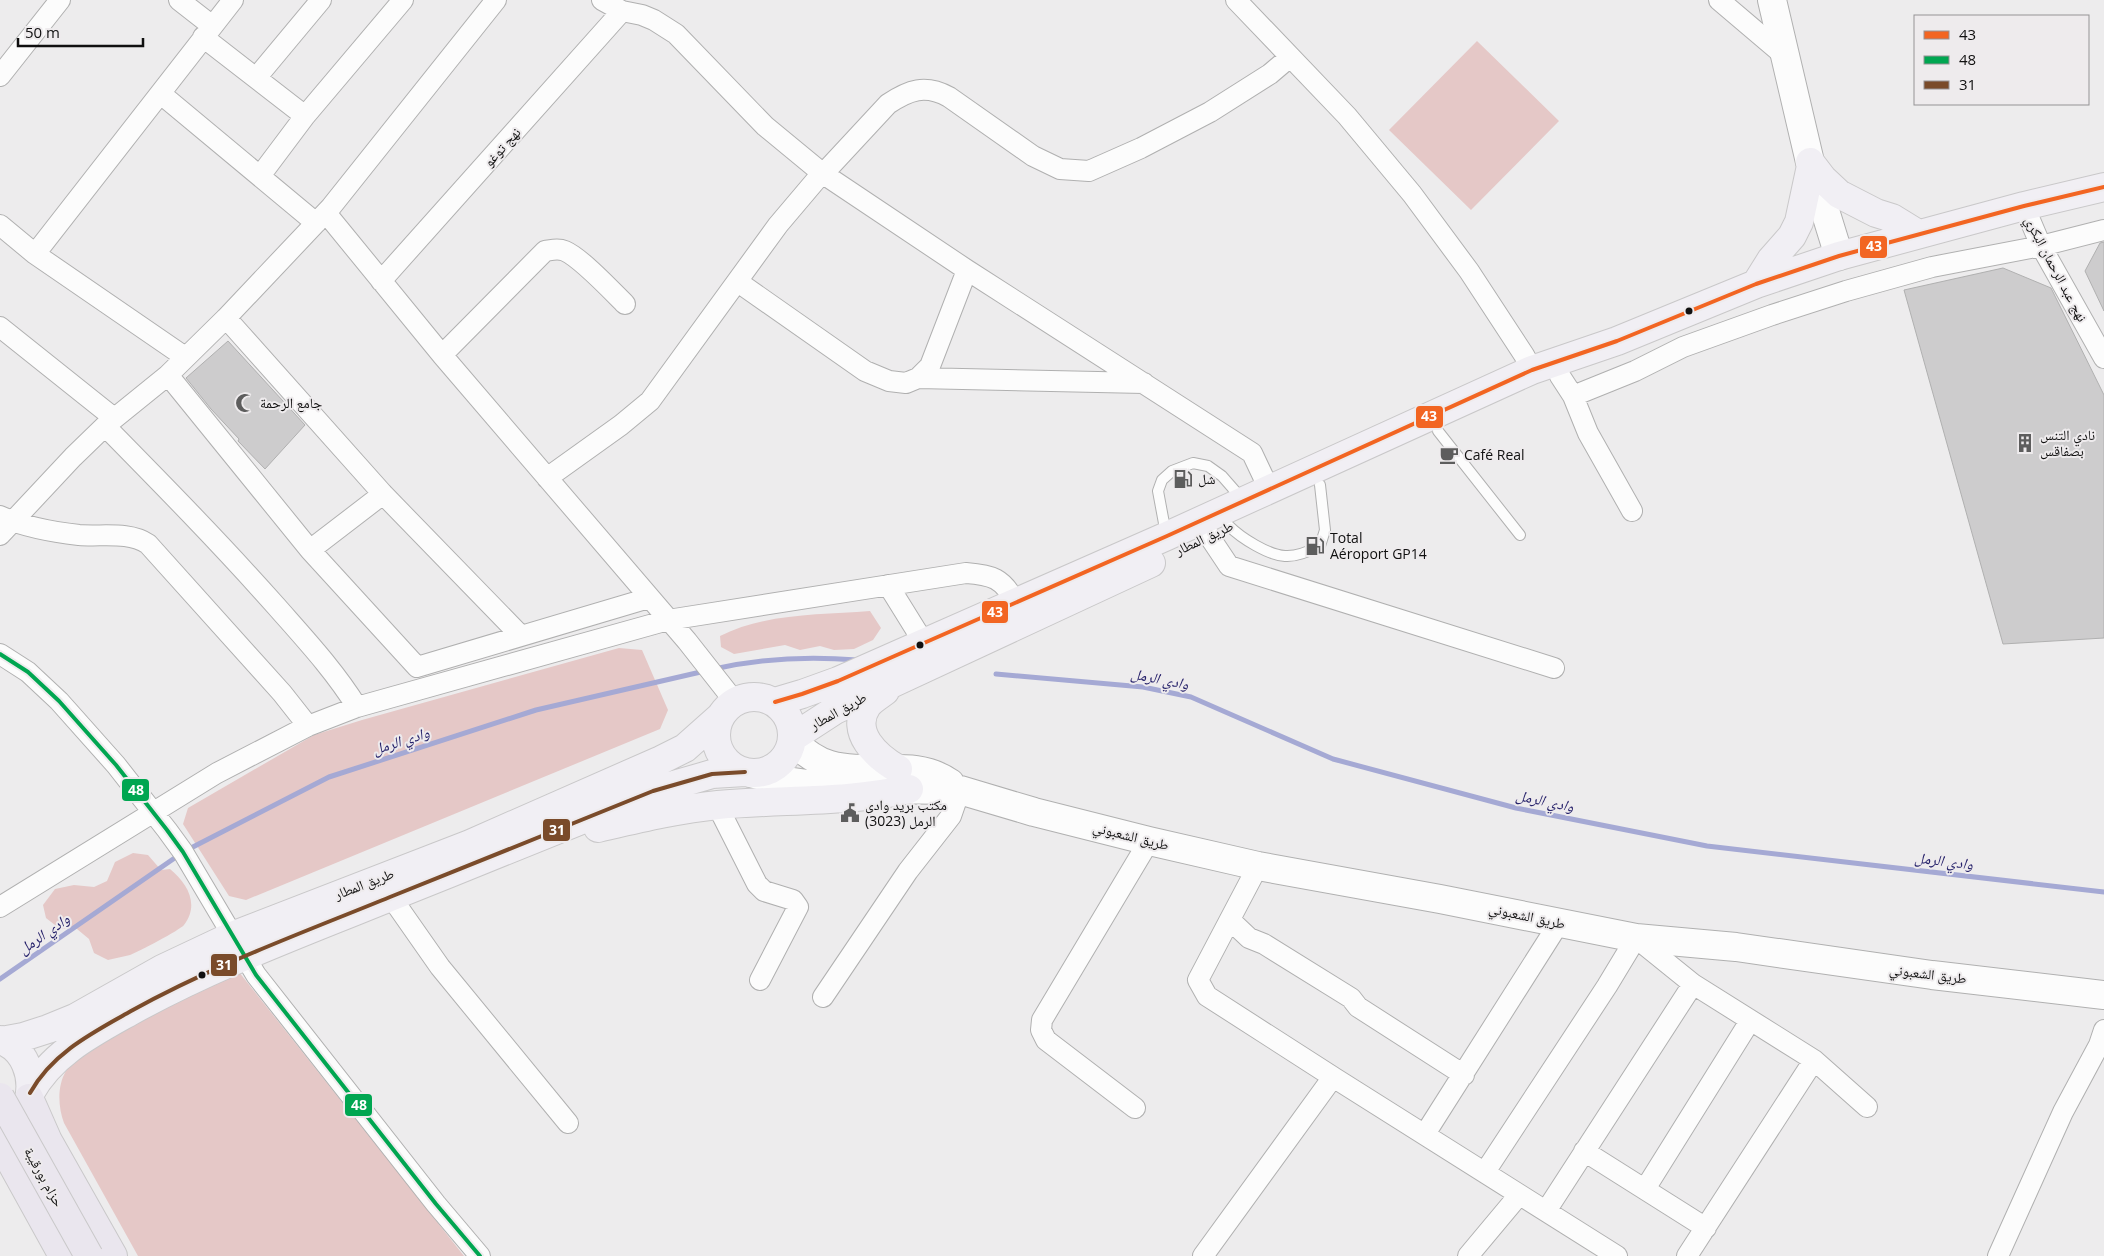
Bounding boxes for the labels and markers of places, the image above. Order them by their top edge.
unlabelled marker [1684,306,1694,316]
mosque icon: جامع الرحمة [234,392,256,414]
place label: جامع الرحمة [260,393,322,413]
place label: نادي التنس بصفاقس [2040,425,2095,460]
building icon: نادي التنس بصفاقس [2014,432,2036,454]
cafe icon: Café Real [1438,444,1460,466]
place label: Café Real [1464,445,1525,464]
fuel station icon: شل [1172,468,1194,490]
place label: شل [1198,469,1216,488]
place label: Total Aéroport GP14 [1330,528,1427,563]
fuel station icon: Total Aéroport GP14 [1304,535,1326,557]
unlabelled marker [915,640,925,650]
place label: مكتب بريد وادي الرمل (3023) [865,795,947,830]
public building icon: مكتب بريد وادي الرمل (3023) [839,802,861,824]
unlabelled marker [197,970,207,980]

